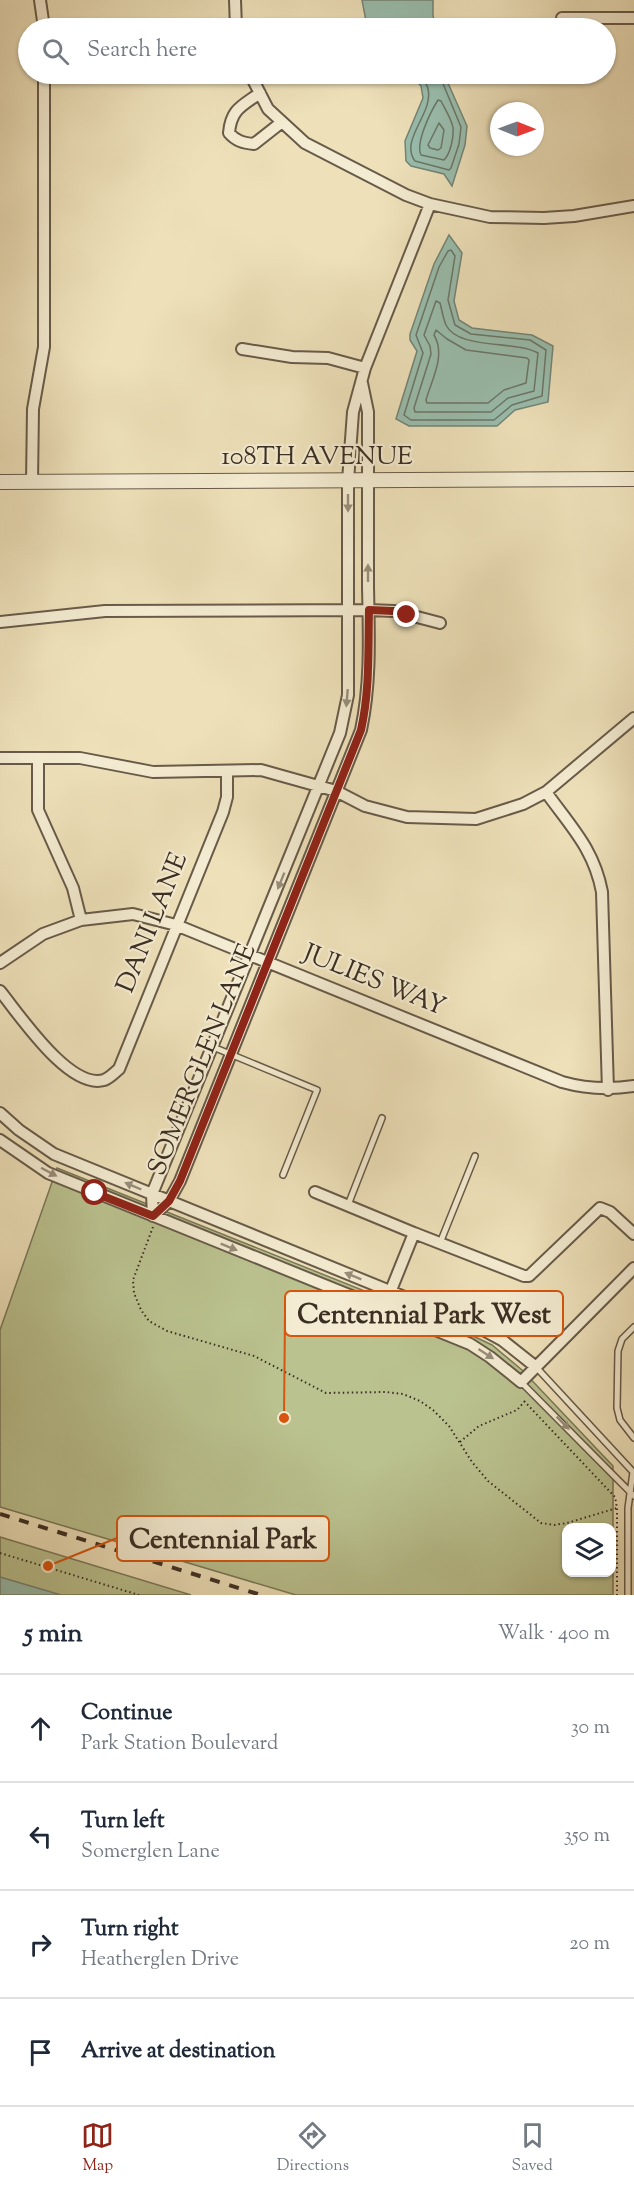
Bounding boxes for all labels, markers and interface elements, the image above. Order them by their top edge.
search box [18,18,616,84]
icon: search [39,35,72,68]
text: Search here [87,35,197,67]
north arrow [490,102,544,156]
street label: 108TH AVENUE [221,439,413,476]
one-way arrow [343,494,353,513]
one-way arrow [363,563,373,582]
route end [393,601,419,627]
one-way arrow [342,689,352,708]
street label: DANI LANE [108,847,198,999]
one-way arrow [276,872,286,890]
street label: JULIES WAY [295,935,451,1026]
street label: SOMERGLEN LANE [140,938,267,1181]
one-way arrow [40,1167,57,1177]
route start [81,1179,107,1205]
one-way arrow [124,1181,142,1191]
one-way arrow [220,1242,238,1252]
one-way arrow [343,1271,361,1281]
callout: Centennial Park West [285,1291,563,1336]
text: Centennial Park West [297,1297,552,1336]
one-way arrow [478,1349,494,1360]
one-way arrow [555,1416,569,1430]
callout: Centennial Park [117,1516,329,1561]
text: Centennial Park [129,1522,317,1561]
map controls [562,1523,616,1577]
button: layers [562,1523,616,1577]
text: 5 min [24,1616,83,1653]
text: Walk · 400 m [498,1620,610,1649]
text: Continue [81,1698,172,1730]
icon: ahead [24,1712,57,1745]
text: 30 m [571,1714,610,1743]
text: Park Station Boulevard [81,1730,278,1759]
text: Turn left [81,1806,164,1838]
icon: left [24,1820,57,1853]
text: 350 m [564,1822,610,1851]
text: Somerglen Lane [81,1838,220,1867]
text: Turn right [81,1914,178,1946]
icon: right [24,1928,57,1961]
text: 20 m [569,1930,610,1959]
text: Heatherglen Drive [81,1946,239,1975]
icon: arrive [24,2036,57,2069]
text: Arrive at destination [81,2036,276,2068]
tab: Map [81,2119,114,2178]
tab: Directions [277,2119,349,2178]
tab: Saved [512,2119,553,2178]

